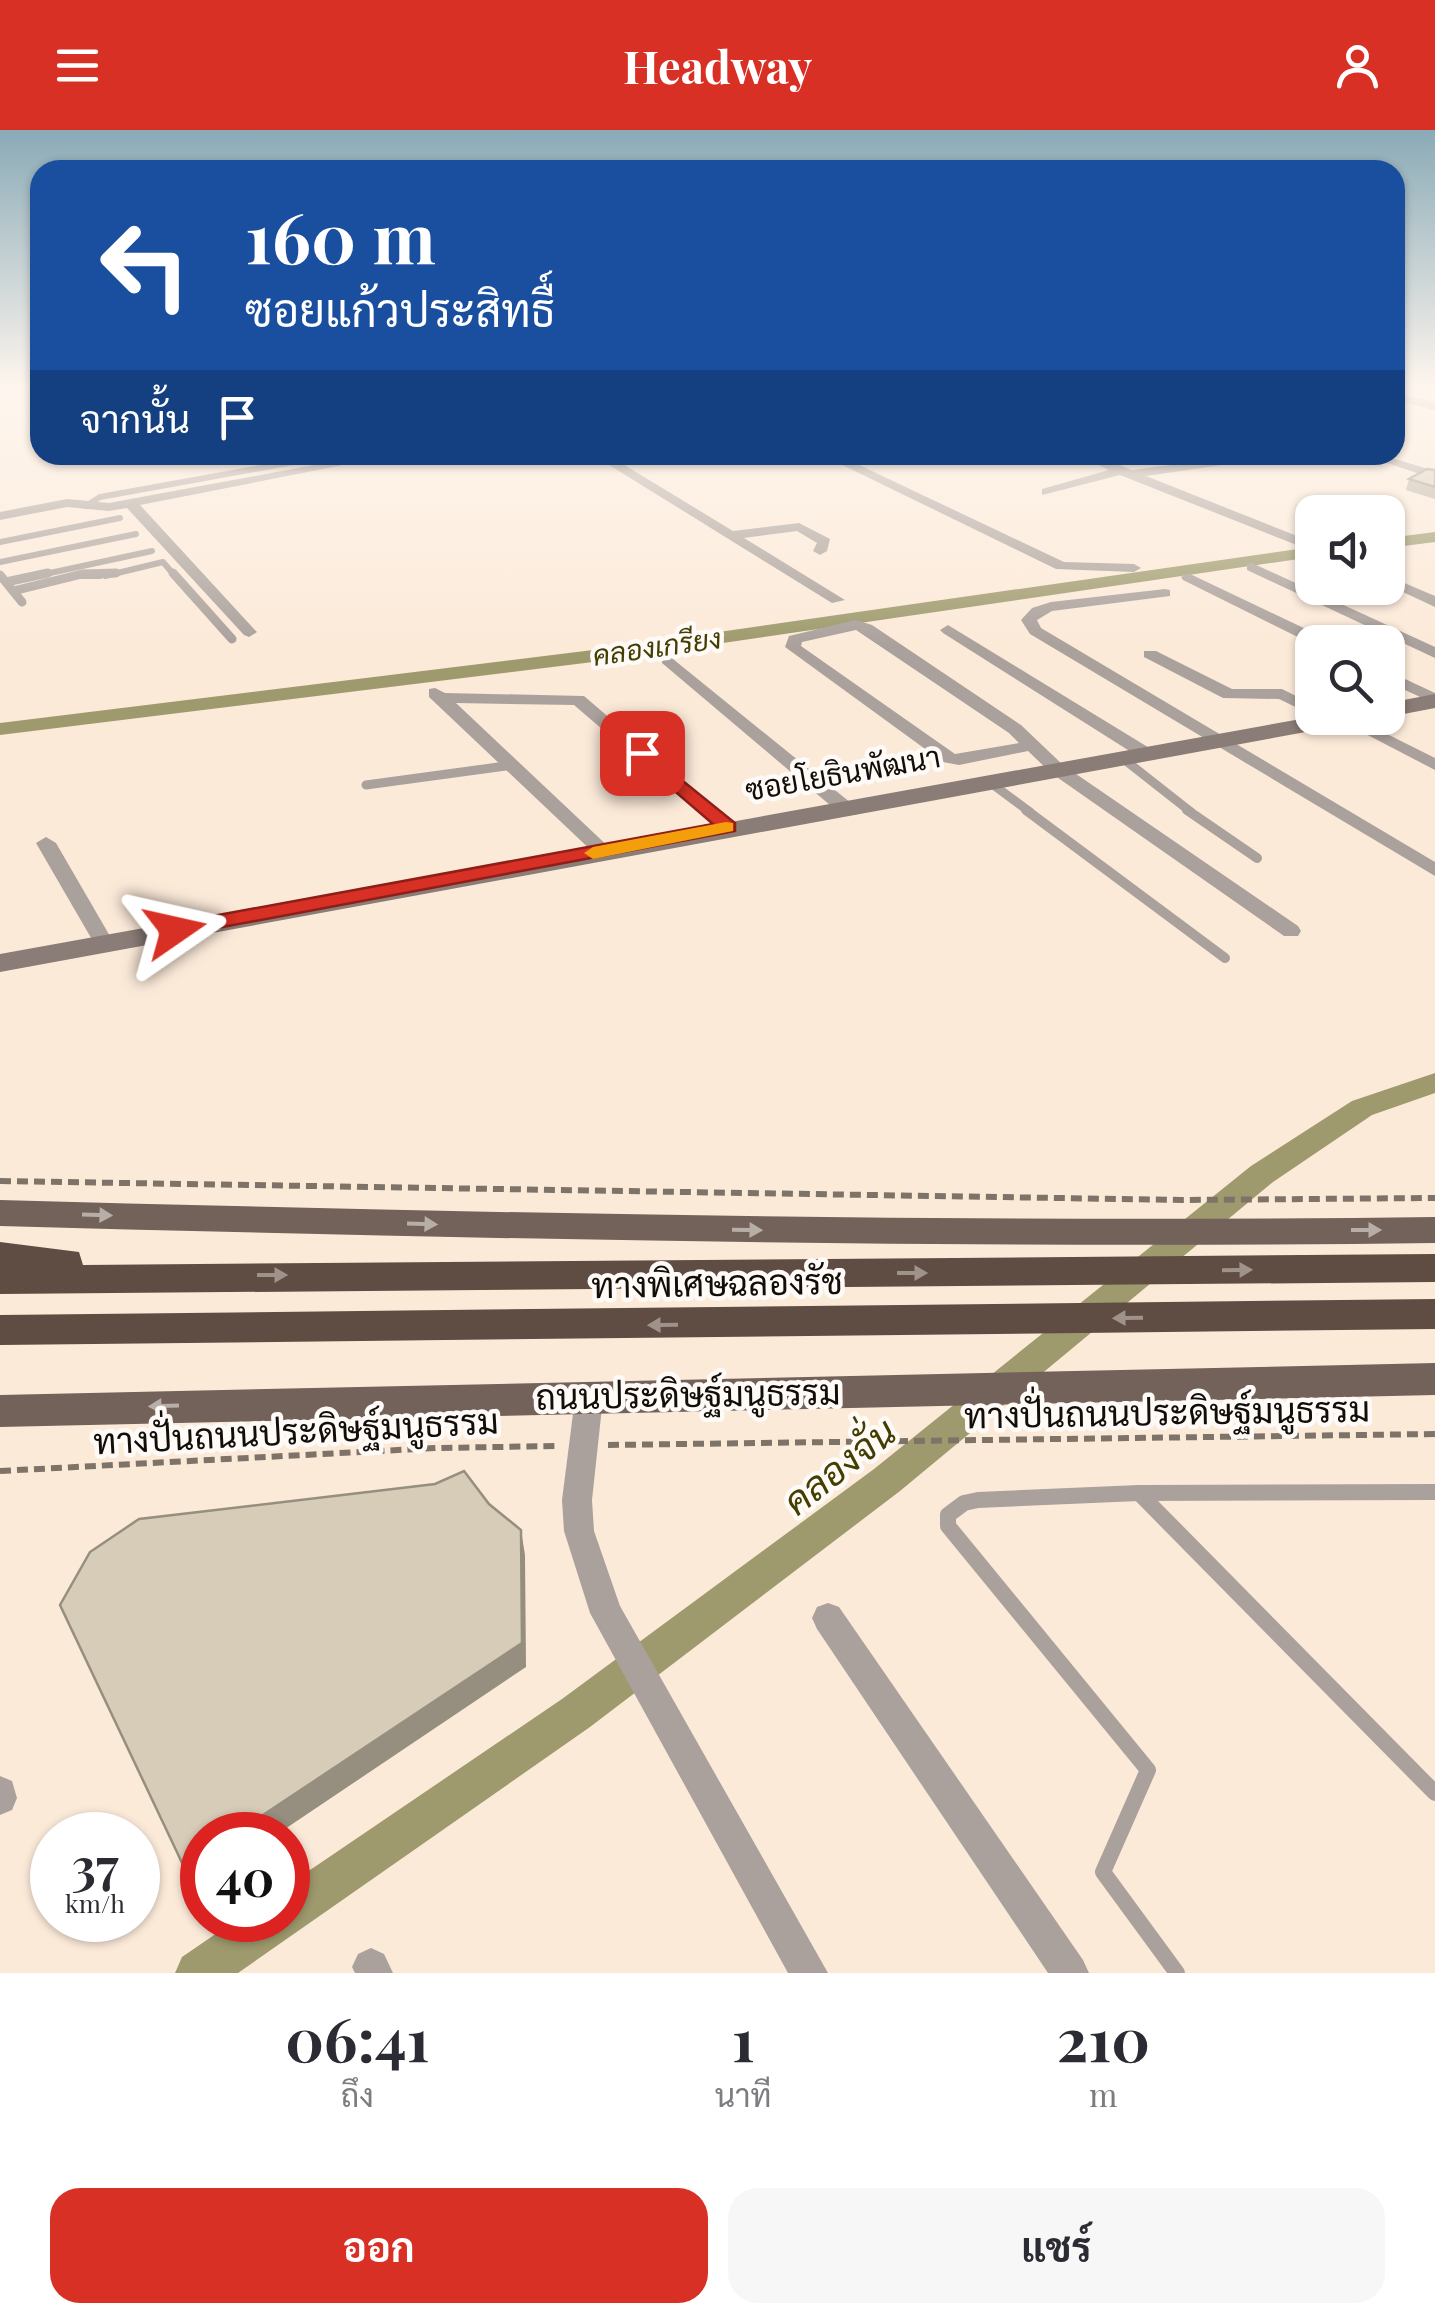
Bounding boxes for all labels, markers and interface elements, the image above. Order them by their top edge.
text: Headway [623,35,812,95]
icon: menu [50,38,105,93]
icon: person [1330,38,1385,93]
text: 160 m [245,188,436,282]
icon: left [80,200,210,330]
text: ซอยแก้วประสิทธื์ [245,278,555,338]
icon: arrive [210,390,265,445]
text: จากนั้น [80,392,190,443]
map controls [1295,495,1405,735]
button: sound [1295,495,1405,605]
water label: คลองเกรียง [590,618,723,673]
button: search [1295,625,1405,735]
pin [600,711,685,796]
icon: arrive [615,726,670,781]
street label: ซอยโยธินพัฒนา [742,735,943,809]
position arrow [123,878,227,982]
one-way arrow [82,1208,114,1224]
one-way arrow [407,1217,439,1233]
one-way arrow [732,1222,764,1238]
one-way arrow [1350,1222,1382,1238]
street label: ทางพิเศษฉลองรัช [591,1256,843,1307]
one-way arrow [1222,1262,1254,1278]
one-way arrow [897,1265,929,1281]
one-way arrow [257,1267,289,1283]
one-way arrow [1111,1311,1143,1327]
one-way arrow [646,1317,678,1333]
street label: ถนนประดิษฐ์มนูธรรม [535,1366,841,1422]
street label: ทางปั่นถนนประดิษฐ์มนูธรรม [964,1380,1370,1441]
street label: ทางปั่นถนนประดิษฐ์มนูธรรม [92,1392,500,1467]
one-way arrow [147,1398,179,1414]
water label: คลองจั่น [768,1400,905,1525]
speed limit sign: 40 [180,1812,310,1942]
text: 37 [71,1831,119,1898]
text: km/h [65,1886,125,1919]
text: 06:41 [285,1997,430,2077]
text: 1 [732,1997,755,2077]
text: 210 [1057,1997,1150,2077]
text: ถึง [341,2072,374,2115]
text: นาที [715,2072,772,2115]
text: m [1089,2072,1118,2115]
button: ออก [50,2188,708,2303]
button: แชร์ [728,2188,1385,2303]

